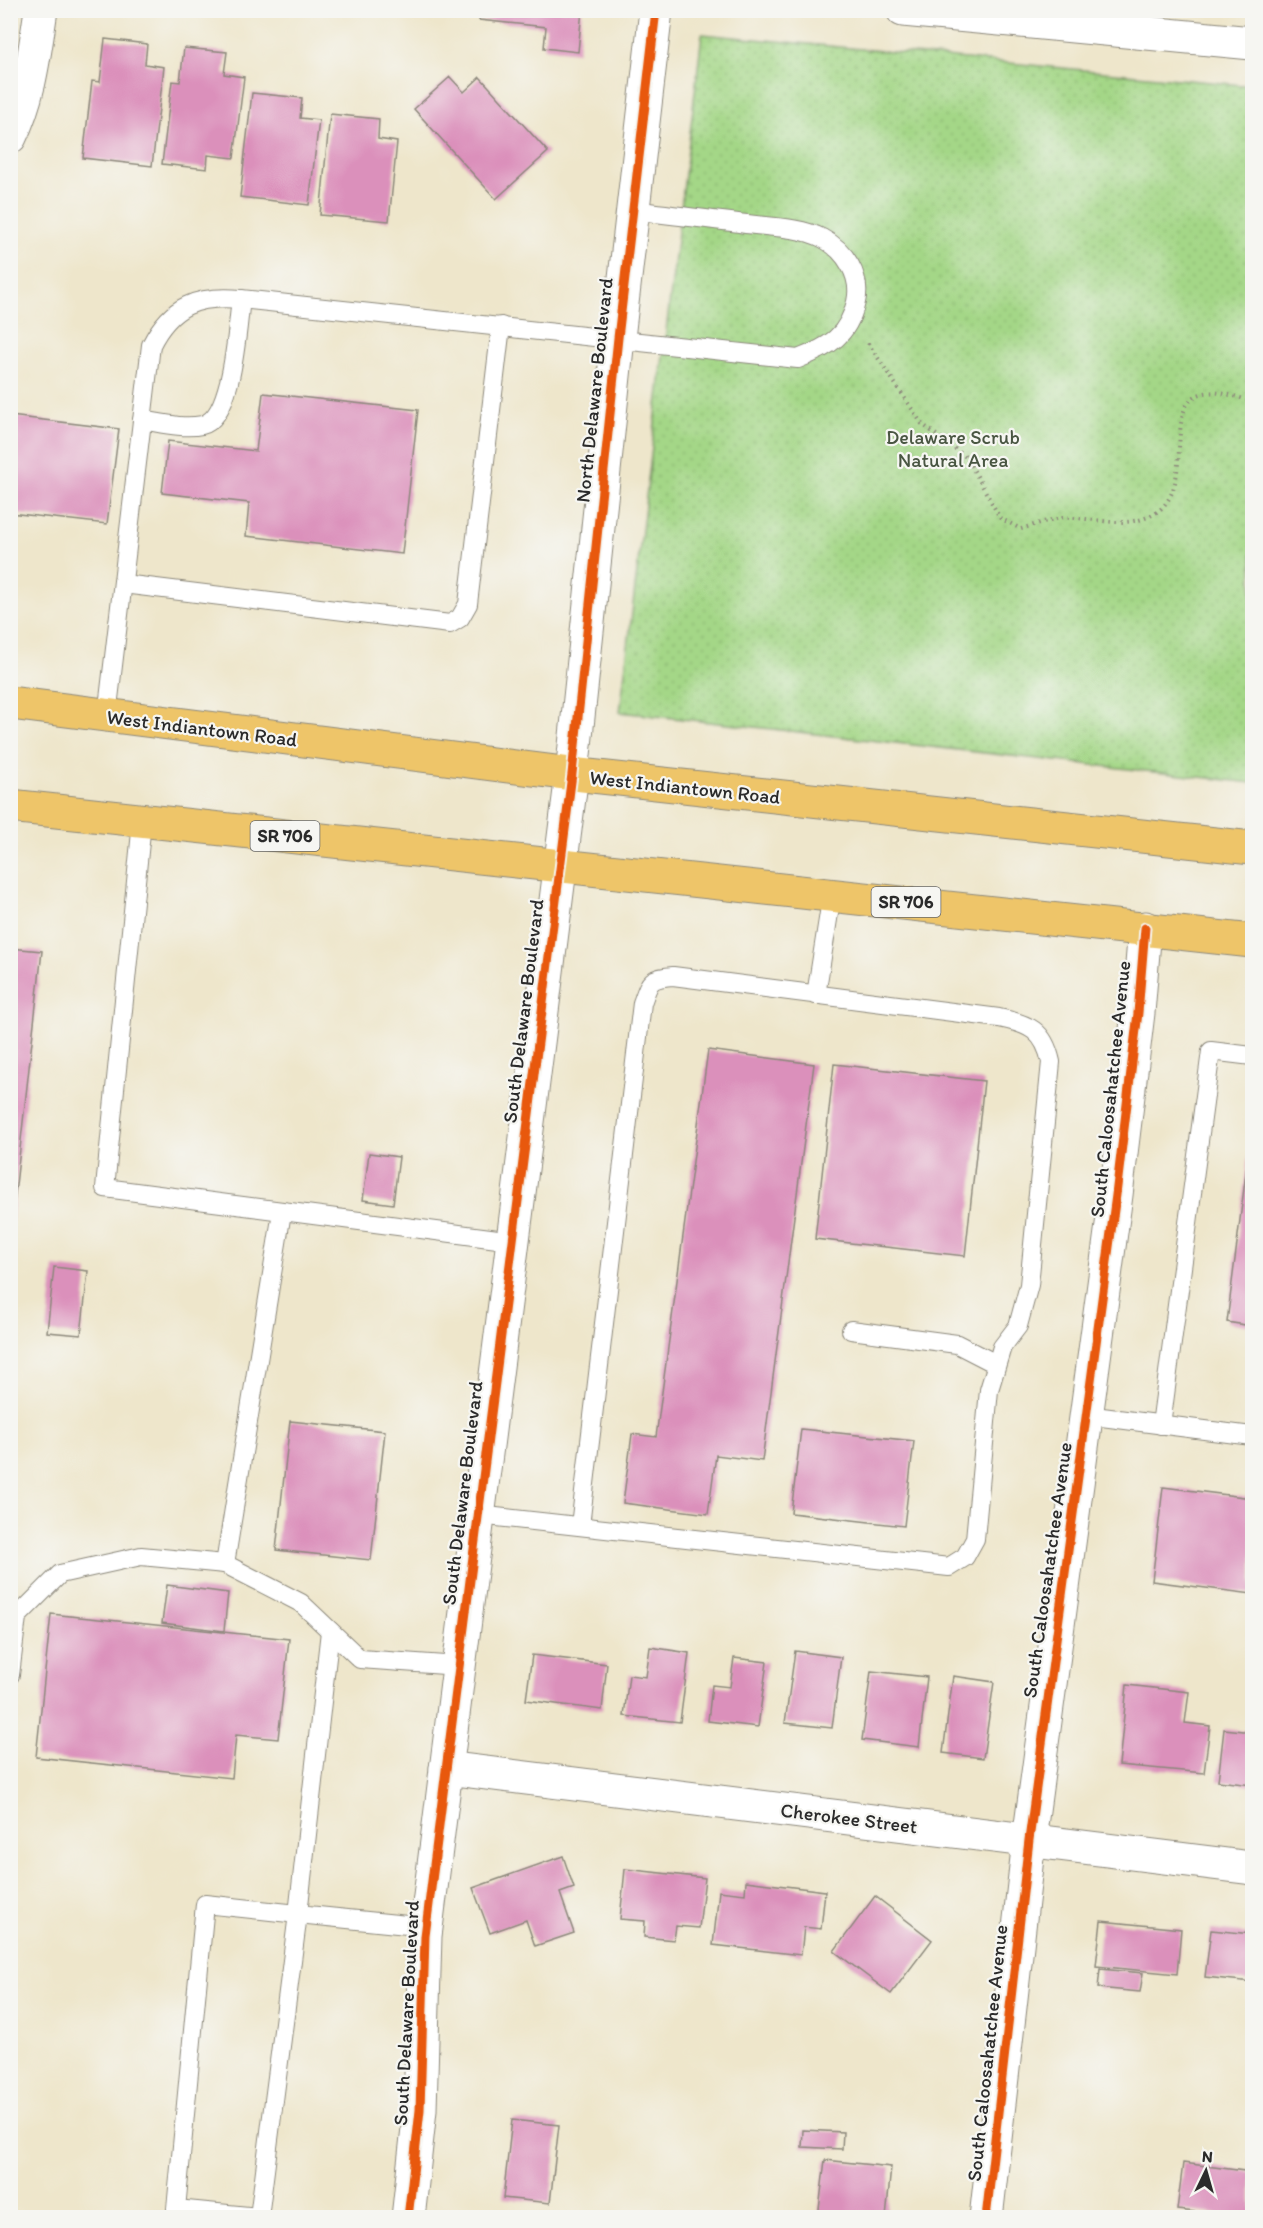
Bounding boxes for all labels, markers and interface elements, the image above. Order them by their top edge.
street label: North Delaware Boulevard [570,276,618,504]
park label: Delaware Scrub Natural Area [886,425,1020,472]
street label: West Indiantown Road [105,704,299,752]
street label: West Indiantown Road [588,765,782,809]
road number: SR 706 [250,821,320,851]
road number: SR 706 [872,887,940,917]
street label: South Delaware Boulevard [497,897,549,1124]
street label: South Caloosahatchee Avenue [1085,959,1135,1219]
street label: South Delaware Boulevard [436,1379,488,1606]
street label: South Caloosahatchee Avenue [1017,1441,1077,1699]
street label: Cherokee Street [779,1798,919,1838]
street label: South Delaware Boulevard [388,1900,424,2126]
street label: South Caloosahatchee Avenue [962,1923,1012,2183]
north arrow [1176,2141,1236,2201]
text: N [1201,2147,1213,2166]

